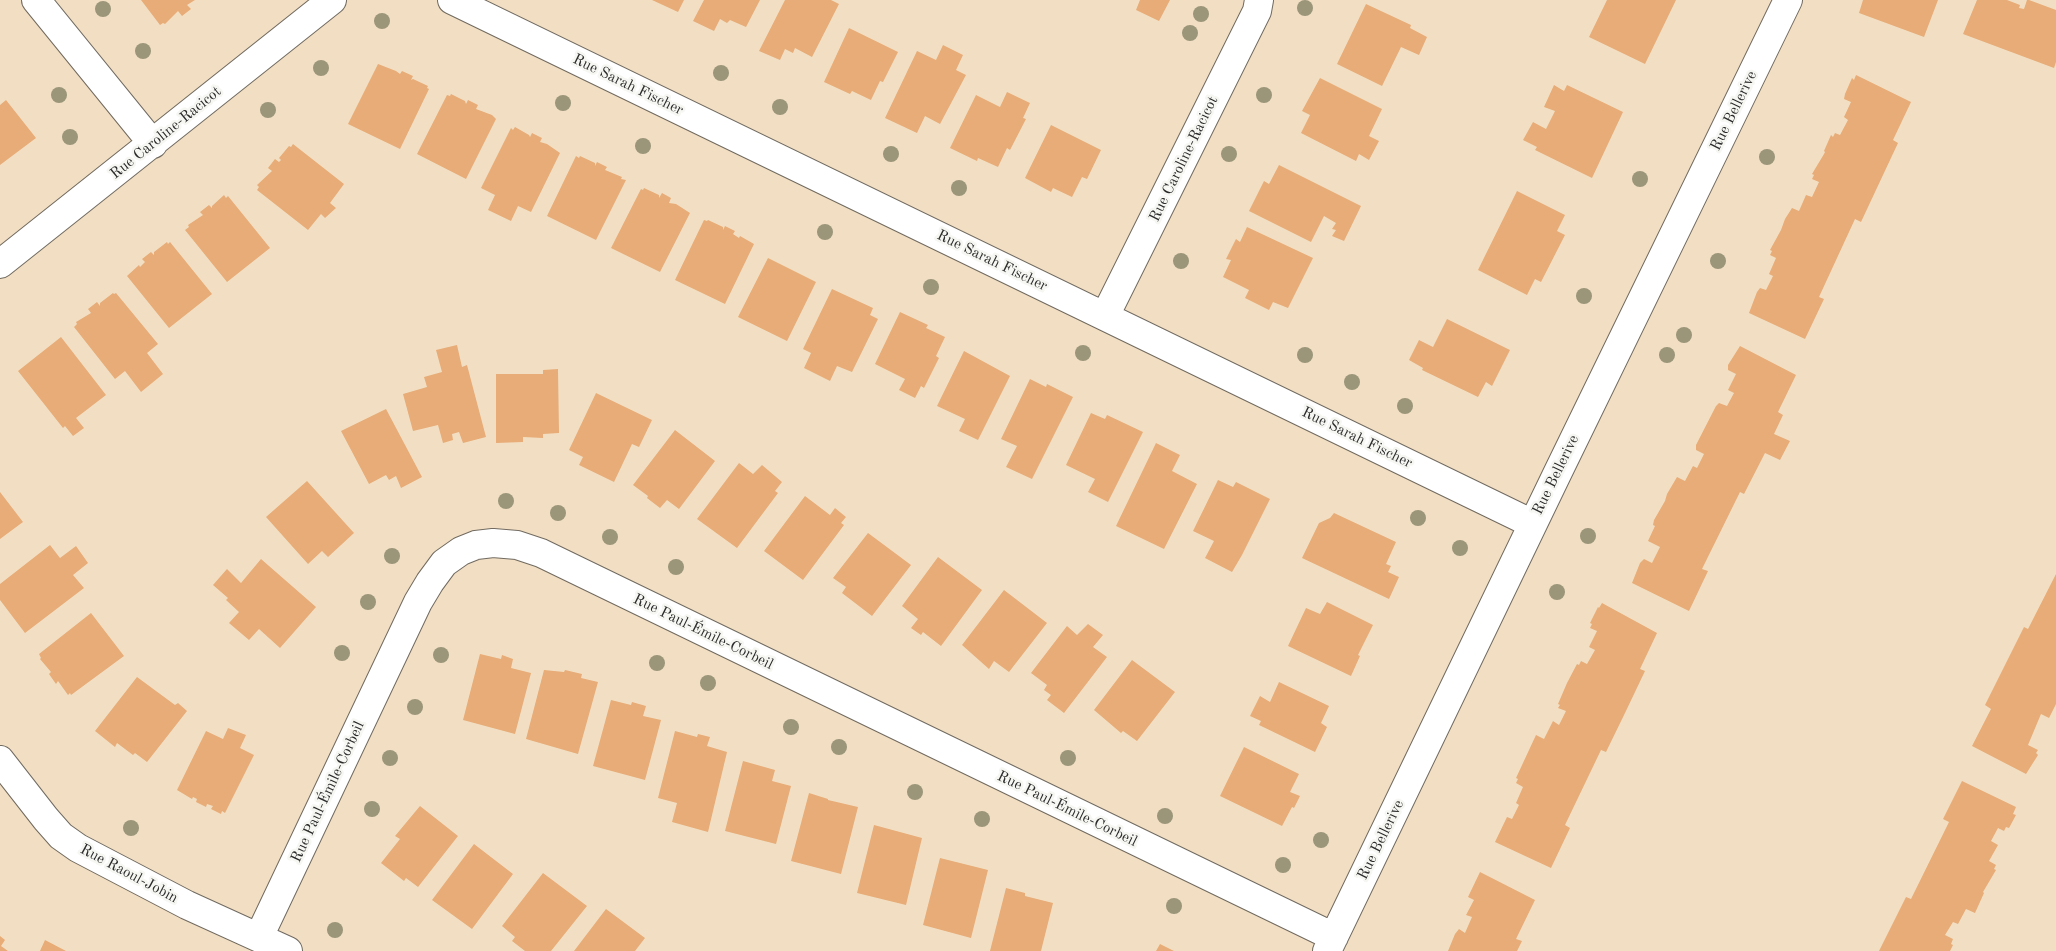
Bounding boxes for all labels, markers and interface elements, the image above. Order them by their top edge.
street label: Rue Sarah Fischer [570,50,686,120]
street label: Rue Bellerive [1707,68,1761,154]
street label: Rue Caroline-Racicot [107,83,225,183]
street label: Rue Caroline-Racicot [1146,93,1222,225]
street label: Rue Sarah Fischer [934,226,1050,296]
street label: Rue Sarah Fischer [1299,403,1415,473]
street label: Rue Bellerive [1529,432,1583,518]
street label: Rue Paul-Émile-Corbeil [630,590,776,674]
street label: Rue Paul-Émile-Corbeil [287,719,369,865]
street label: Rue Paul-Émile-Corbeil [994,767,1140,851]
street label: Rue Bellerive [1354,797,1408,883]
street label: Rue Raoul-Jobin [77,841,181,907]

